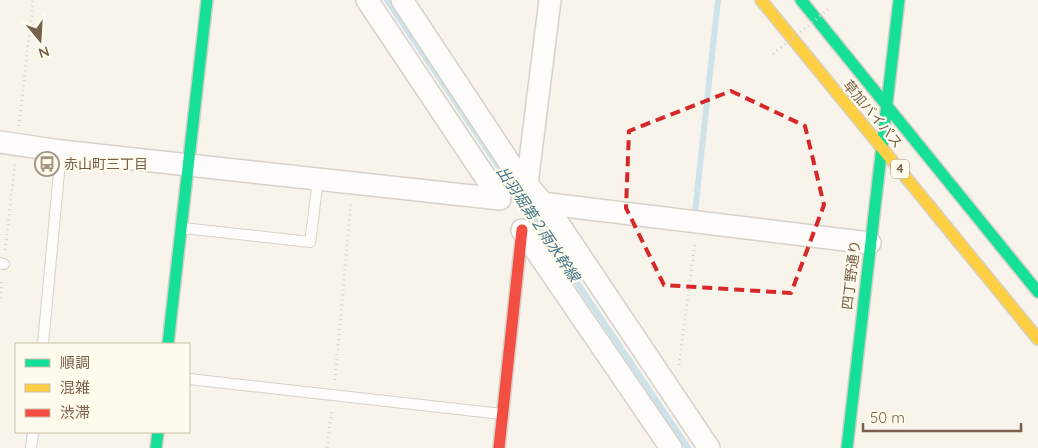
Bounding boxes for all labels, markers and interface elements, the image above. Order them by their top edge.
north arrow [15,15,65,65]
text: N [36,42,52,63]
street label: 草加バイパス [839,76,907,152]
bus stop icon: 赤山町三丁目 [34,151,60,177]
place label: 赤山町三丁目 [64,155,148,173]
road number: 4 [891,160,909,178]
water label: 出羽堀第２雨水幹線 [493,162,585,287]
street label: 四丁野通り [838,239,864,311]
legend [15,343,190,433]
text: 順調 [60,353,90,372]
text: 混雑 [60,378,90,397]
scale bar [863,400,1020,432]
text: 渋滞 [60,403,90,422]
text: 50 m [870,408,905,427]

